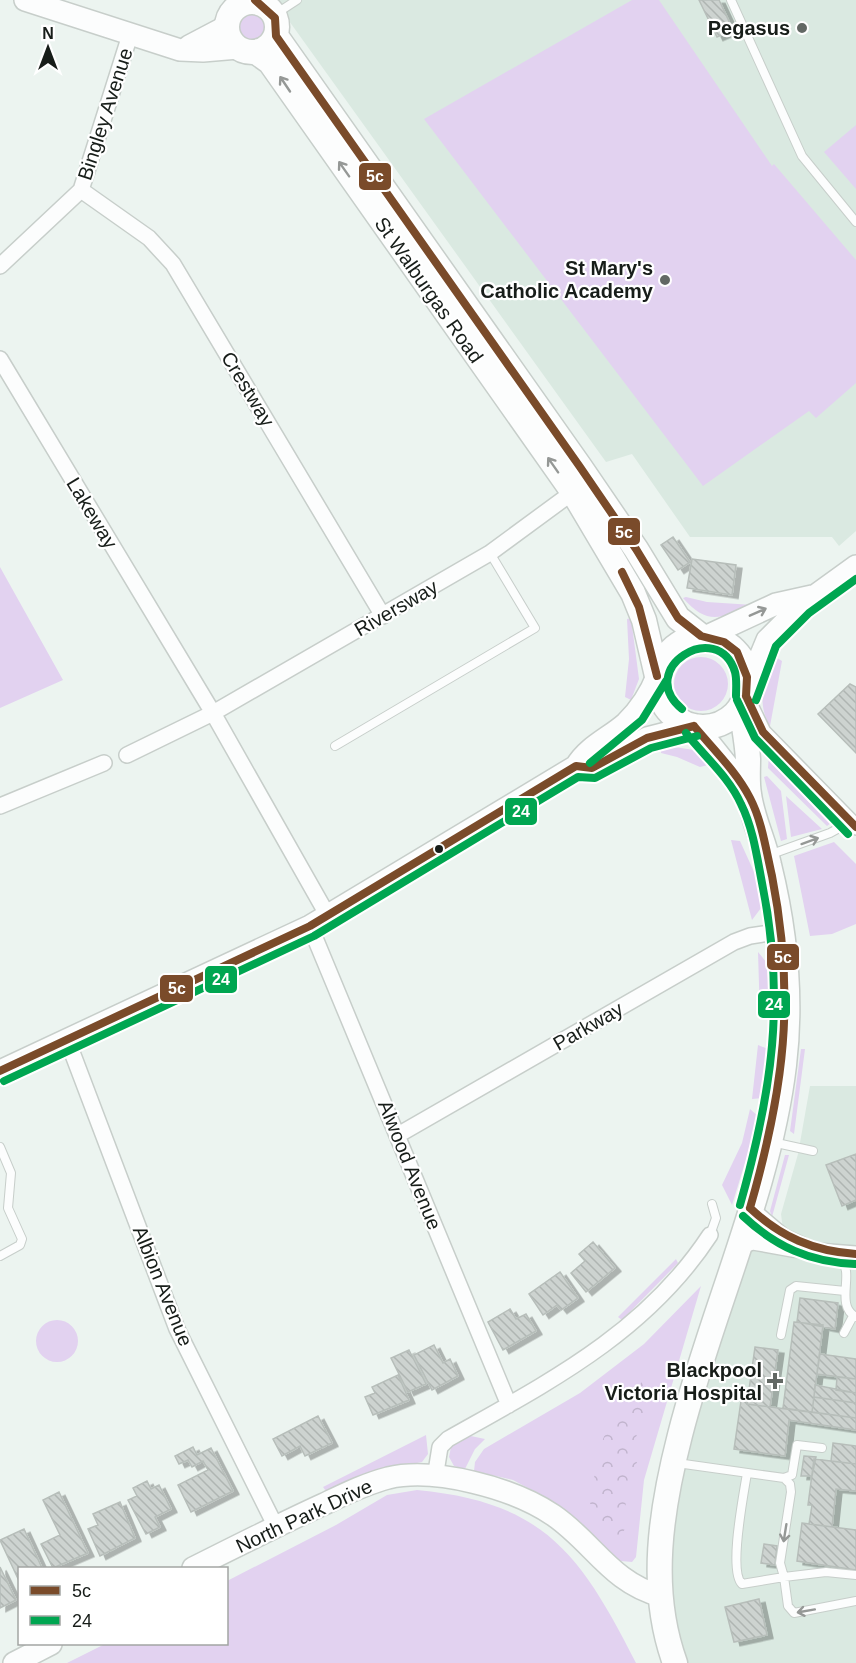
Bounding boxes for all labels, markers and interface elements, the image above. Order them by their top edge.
place label: Pegasus [708,17,790,39]
north arrow [18,18,78,78]
marker: Pegasus [795,21,809,35]
text: N [42,25,54,42]
street label: Bingley Avenue [73,45,137,183]
one-way arrow [279,77,291,93]
one-way arrow [338,161,350,178]
line badge: 5c [358,162,392,191]
text: 5c [366,168,384,185]
street label: St Walburgas Road [370,213,488,367]
place label: St Mary's Catholic Academy [480,257,654,302]
marker: St Mary's Catholic Academy [658,273,672,287]
street label: Crestway [217,348,279,430]
one-way arrow [547,458,560,474]
street label: Lakeway [62,474,122,552]
line badge: 5c [607,517,641,546]
text: 5c [615,524,633,541]
street label: Riversway [351,575,441,641]
one-way arrow [749,606,767,618]
line badge: 24 [504,797,538,826]
text: 24 [512,803,530,820]
one-way arrow [800,834,818,845]
unlabelled marker [433,843,445,855]
line badge: 5c [766,943,800,971]
text: 5c [774,949,792,966]
line badge: 24 [204,965,238,994]
text: 24 [212,971,230,988]
line badge: 5c [159,974,194,1003]
text: 5c [168,980,186,997]
line badge: 24 [757,990,791,1019]
text: 24 [765,996,783,1013]
street label: Parkway [549,997,627,1055]
street label: Alwood Avenue [374,1097,446,1233]
street label: Albion Avenue [129,1223,197,1349]
place label: Blackpool Victoria Hospital [605,1359,762,1404]
marker: Blackpool Victoria Hospital [766,1372,784,1390]
street label: North Park Drive [232,1475,376,1557]
one-way arrow [779,1523,790,1543]
legend [18,1567,228,1645]
text: 5c [72,1581,91,1601]
one-way arrow [797,1606,816,1617]
text: 24 [72,1611,92,1631]

